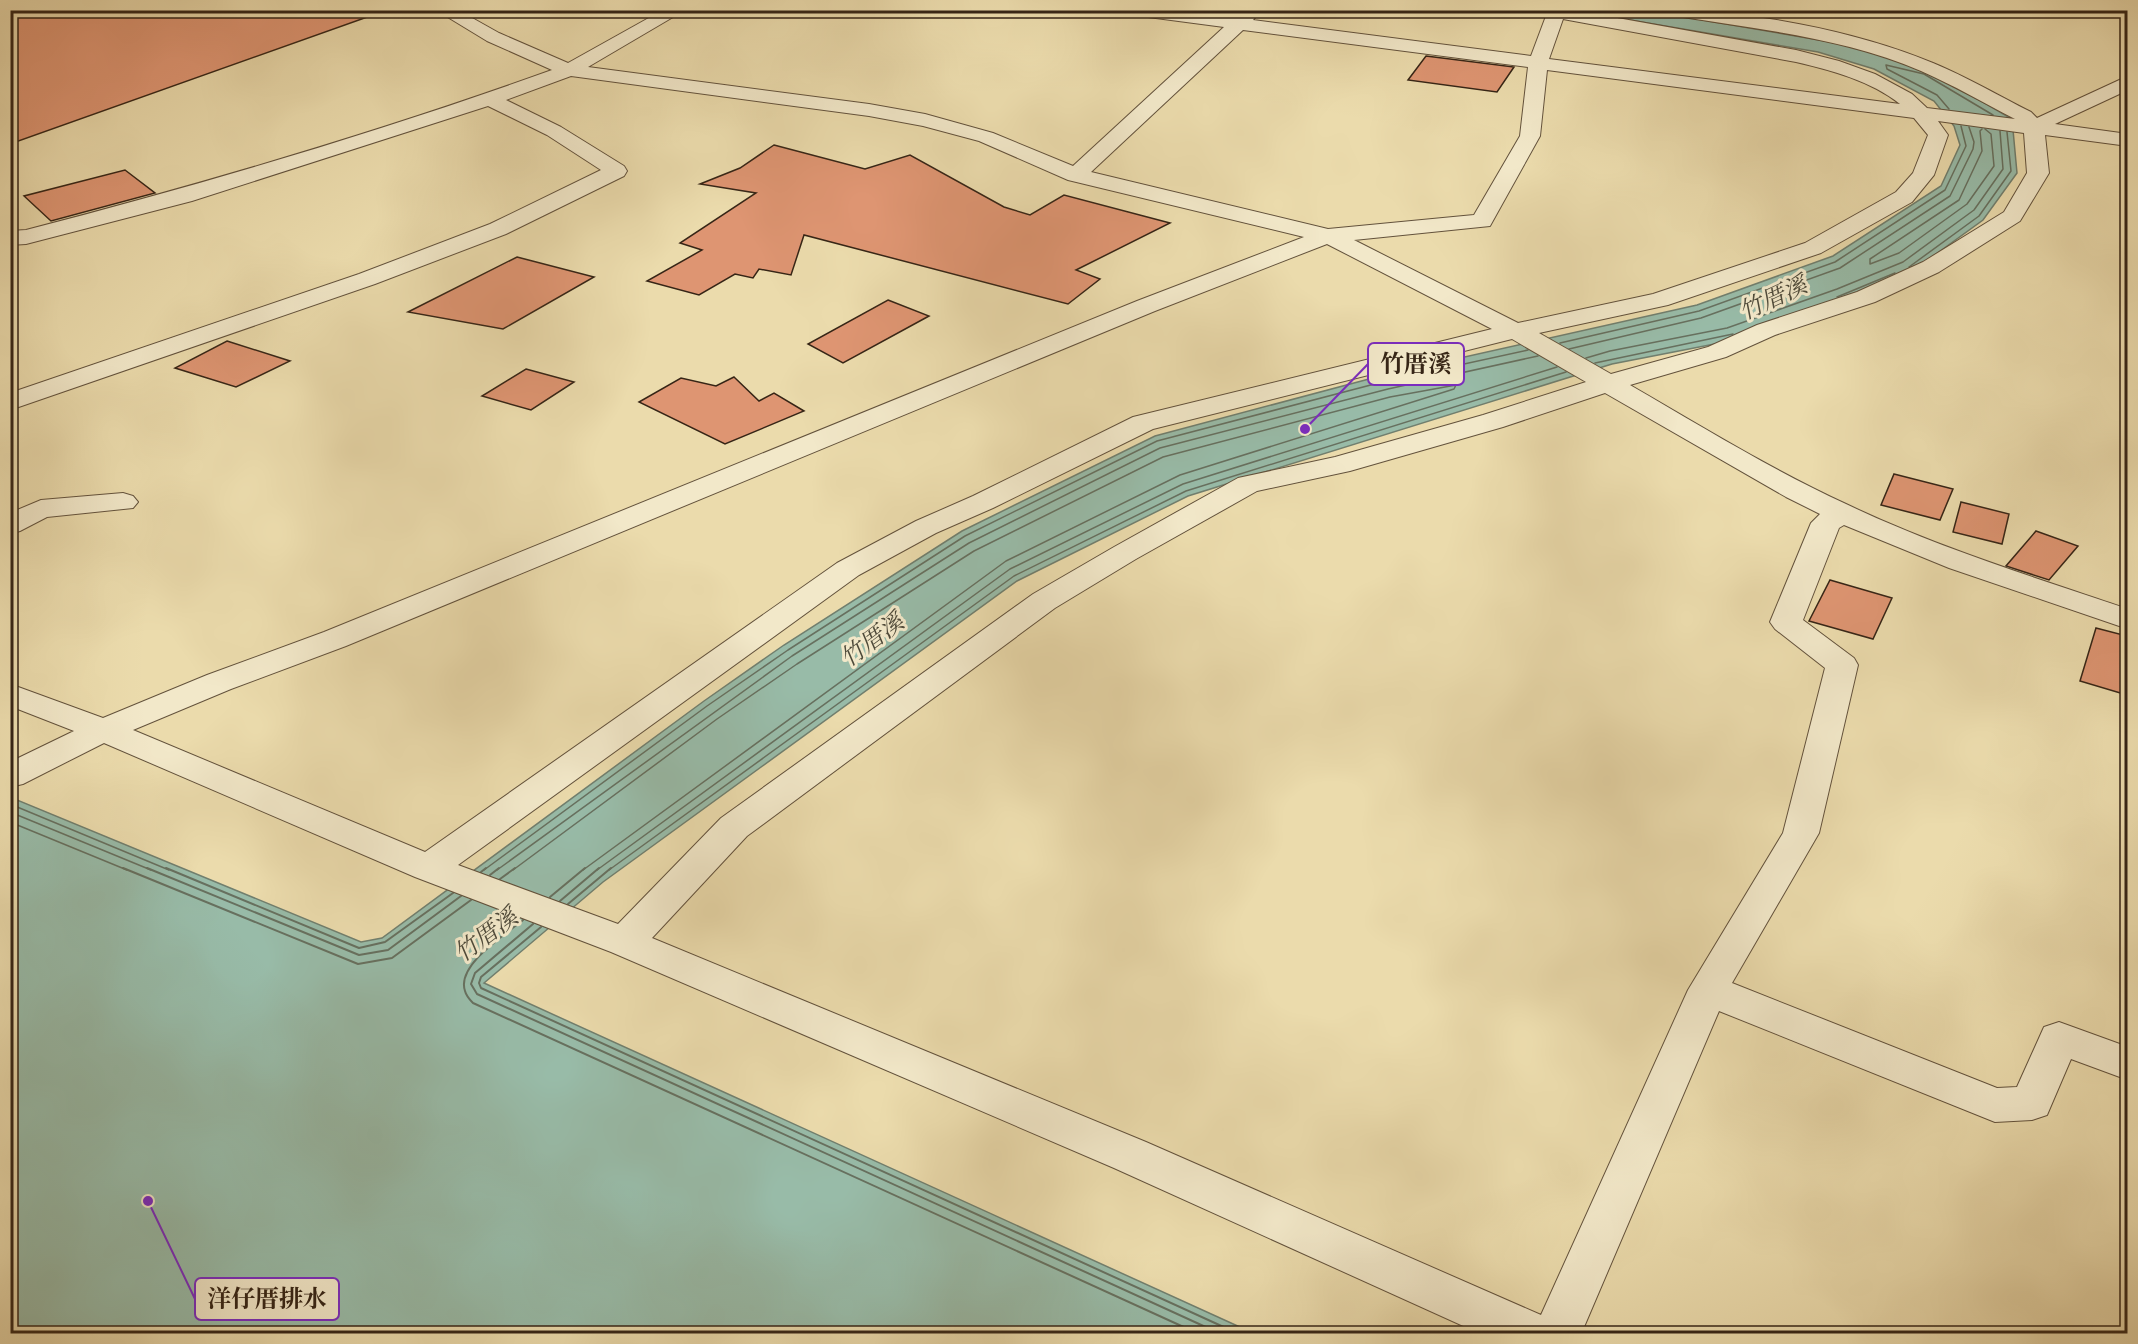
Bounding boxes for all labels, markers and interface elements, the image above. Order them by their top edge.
water label: 竹厝溪 [1734,267,1815,327]
callout: 竹厝溪 [1368,343,1464,385]
text: 竹厝溪 [1380,348,1452,379]
water label: 竹厝溪 [834,604,912,674]
water label: 竹厝溪 [448,899,526,969]
callout: 洋仔厝排水 [195,1278,339,1320]
text: 洋仔厝排水 [207,1283,327,1314]

